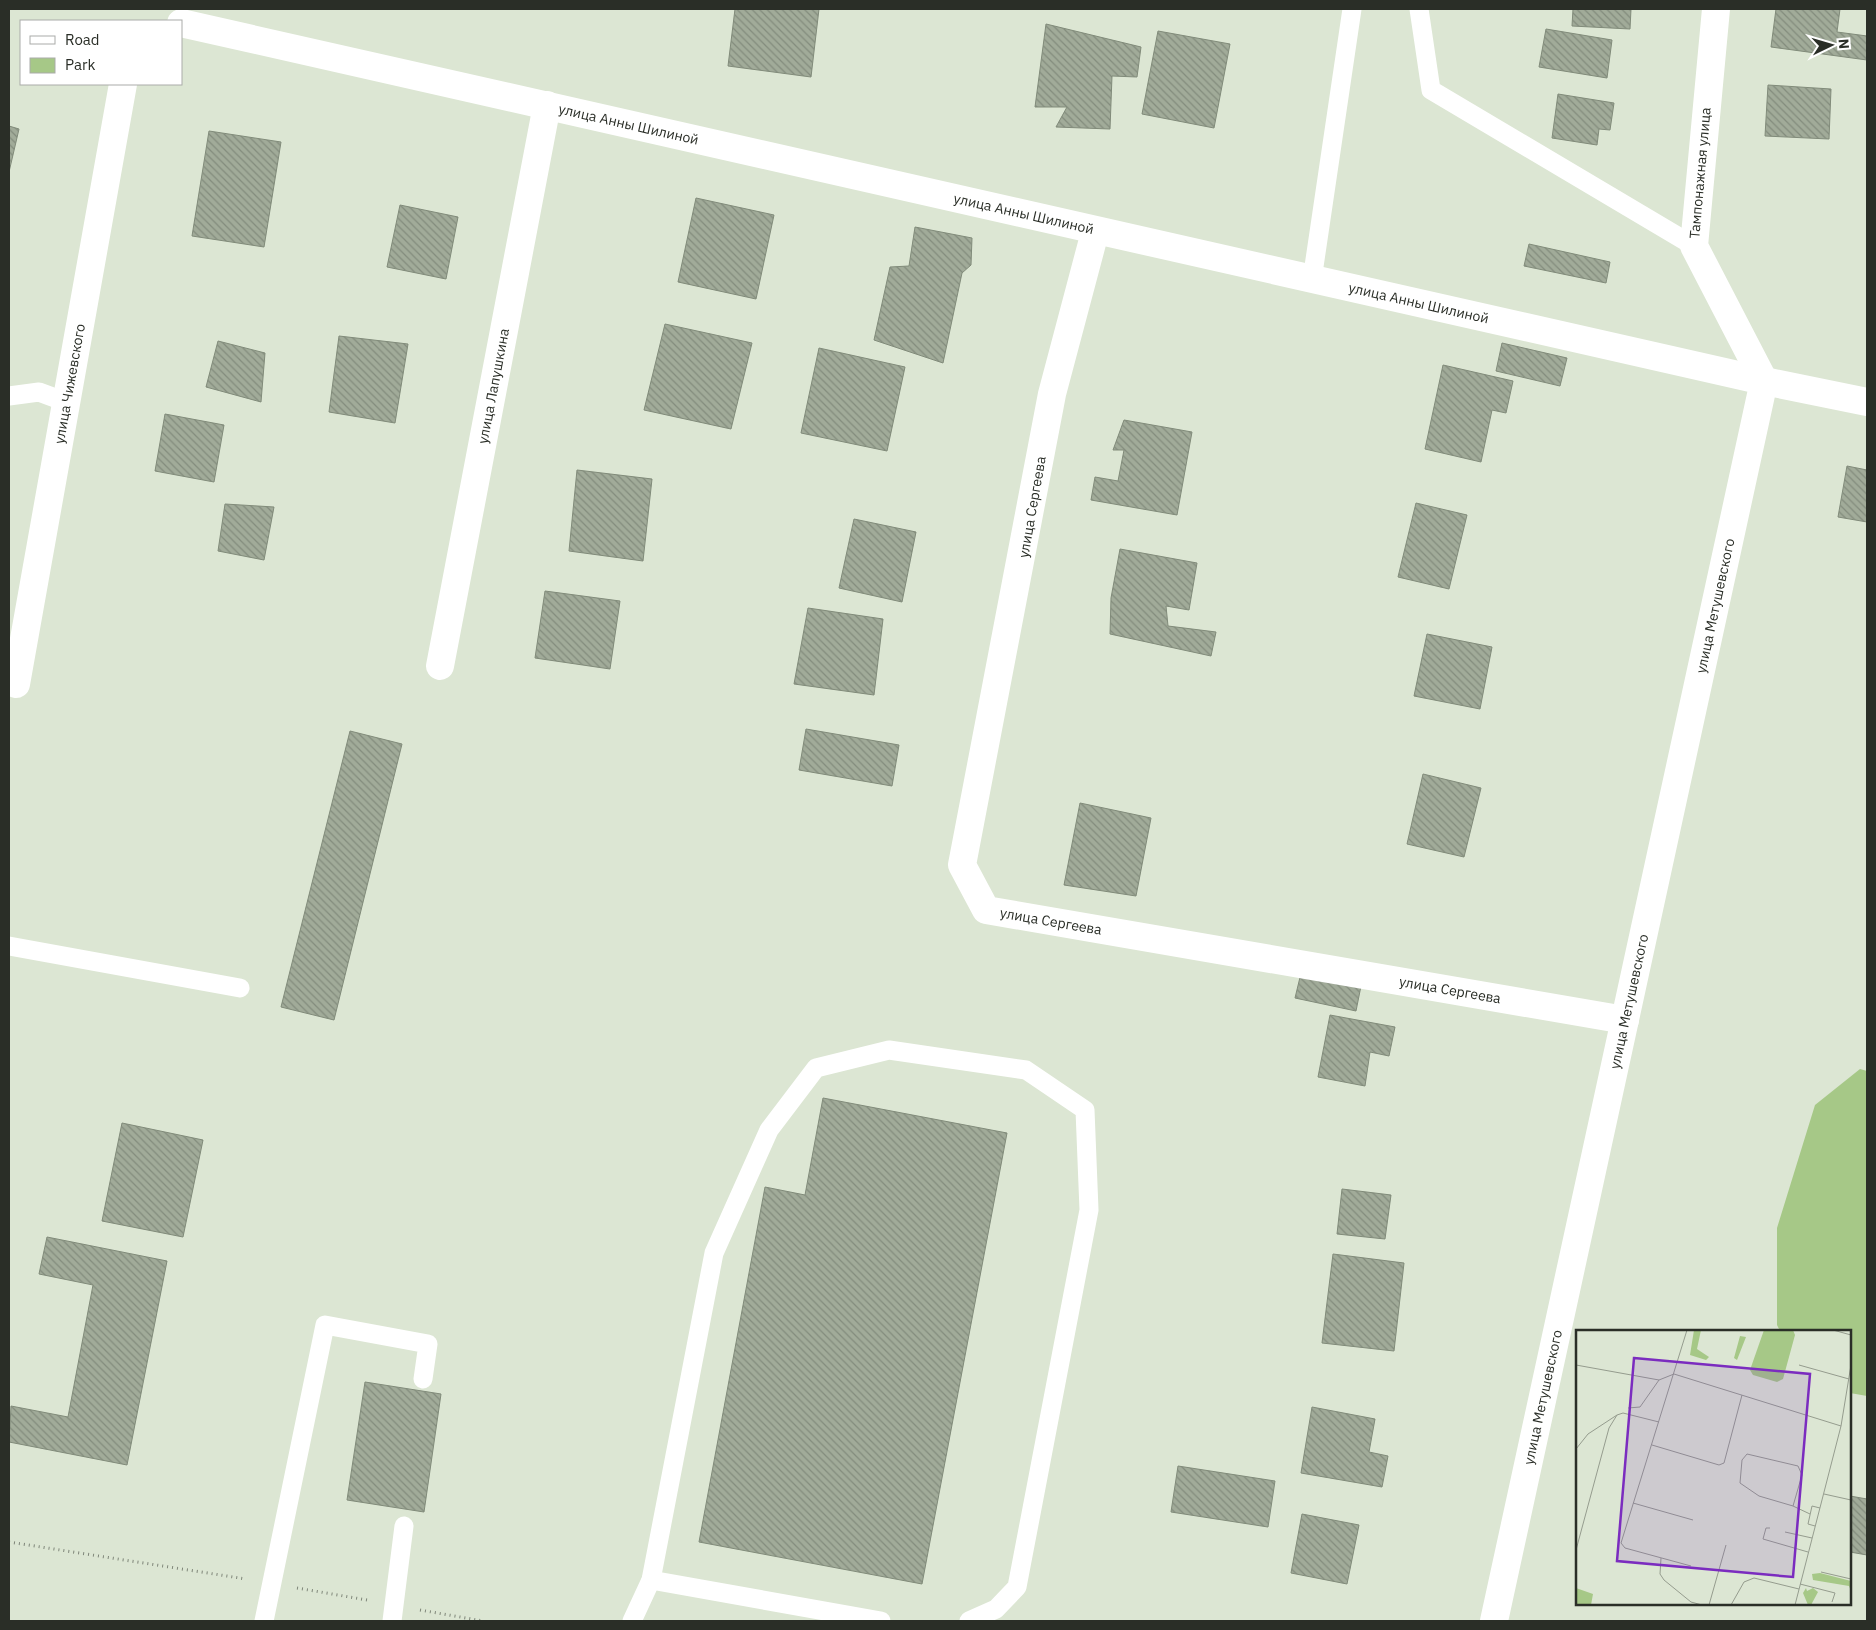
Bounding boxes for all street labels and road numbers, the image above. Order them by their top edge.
street label: улица Анны Шилиной [557,100,700,149]
street label: Тампонажная улица [1685,106,1715,239]
street label: улица Анны Шилиной [952,189,1096,238]
street label: улица Анны Шилиной [1347,278,1491,327]
street label: улица Чижевского [50,322,89,445]
street label: улица Лапушкина [474,326,513,445]
street label: улица Сергеева [1014,454,1050,559]
street label: улица Метушевского [1692,537,1739,675]
street label: улица Сергеева [999,904,1104,939]
street label: улица Метушевского [1605,932,1652,1071]
street label: улица Сергеева [1398,972,1503,1008]
street label: улица Метушевского [1519,1328,1566,1466]

